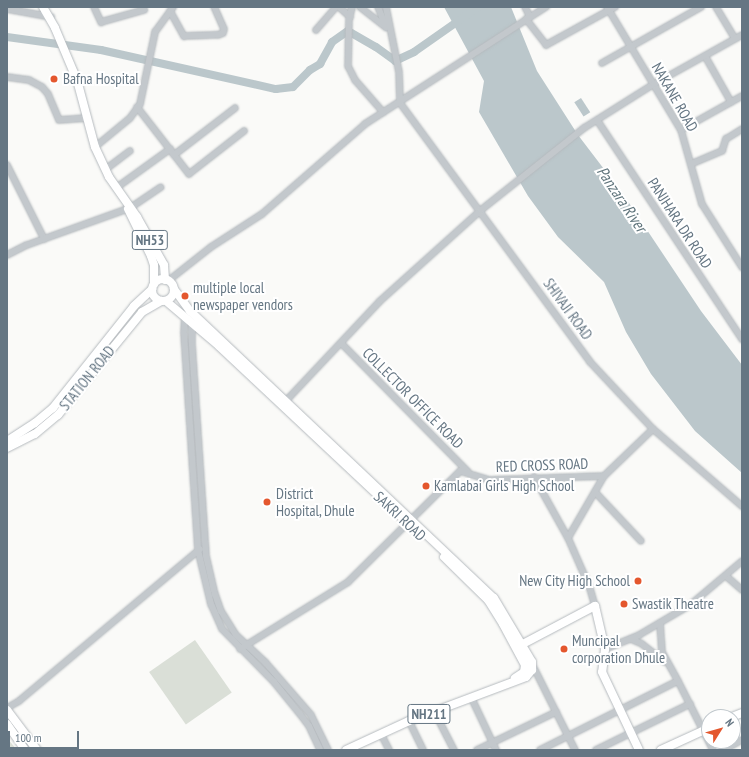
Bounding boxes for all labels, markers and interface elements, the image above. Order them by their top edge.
street label: NAKANE ROAD [648,59,702,135]
place label: Bafna Hospital [63,70,139,88]
marker: Bafna Hospital [48,73,60,85]
water label: Panzara River [593,163,651,235]
street label: PANJHARA DR ROAD [644,174,716,272]
road number: NH53 [131,228,169,252]
street label: SHIVAJI ROAD [540,275,596,343]
place label: multiple local newspaper vendors [193,278,293,313]
marker: multiple local newspaper vendors [180,291,190,301]
street label: STATION ROAD [55,342,119,414]
street label: COLLECTOR OFFICE ROAD [359,344,467,452]
street label: RED CROSS ROAD [496,454,588,476]
place label: Kamlabai Girls High School [434,477,574,495]
marker: Kamlabai Girls High School [421,481,431,491]
place label: District Hospital, Dhule [276,484,356,519]
street label: SAKRI ROAD [370,487,430,545]
marker: District Hospital, Dhule [261,496,273,508]
place label: New City High School [518,572,630,590]
marker: New City High School [633,576,643,586]
place label: Swastik Theatre [632,595,715,613]
marker: Swastik Theatre [619,599,629,609]
place label: Muncipal corporation Dhule [572,631,665,666]
marker: Muncipal corporation Dhule [559,644,569,654]
road number: NH211 [407,702,451,726]
north arrow [701,709,741,749]
text: N [722,716,737,729]
scale bar [10,723,81,749]
text: 100 m [15,730,42,745]

